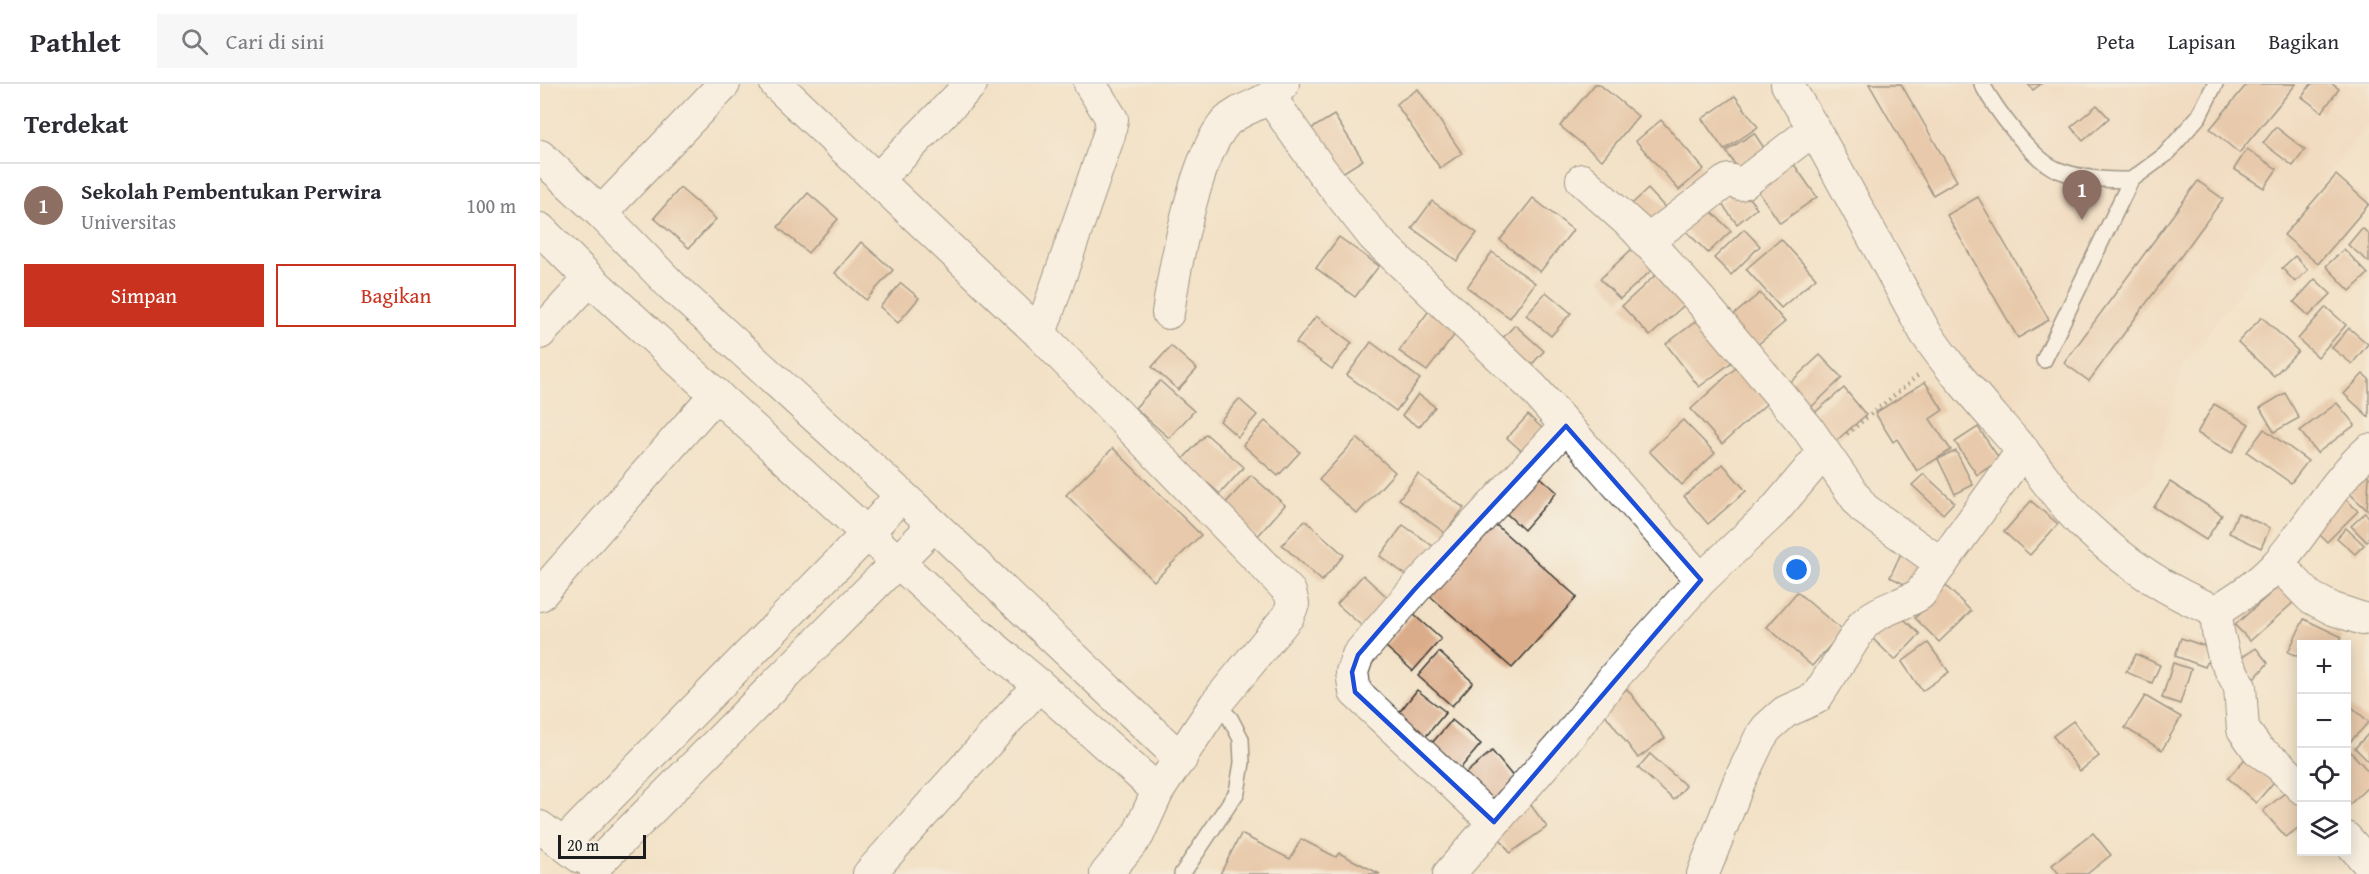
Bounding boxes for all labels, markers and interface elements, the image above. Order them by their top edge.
search box [157,14,577,68]
text: Pathlet [30,21,121,62]
icon: search [178,25,211,58]
text: Cari di sini [226,25,324,57]
text: Peta [2097,26,2135,57]
text: Lapisan [2168,26,2235,57]
text: Bagikan [2268,26,2339,57]
text: Terdekat [24,104,128,143]
pin: 1 [2062,170,2102,220]
text: Sekolah Pembentukan Perwira [81,175,382,207]
text: 1 [38,191,49,220]
text: 100 m [466,191,516,220]
text: Universitas [81,207,176,236]
button: Simpan [24,264,264,327]
button: Bagikan [276,264,516,327]
your location [1782,555,1811,584]
map controls [2297,640,2351,856]
button: + [2297,640,2351,694]
button: − [2297,694,2351,748]
button: locate [2297,748,2351,802]
button: layers [2297,802,2351,856]
scale bar [558,832,646,860]
text: 20 m [567,833,599,857]

